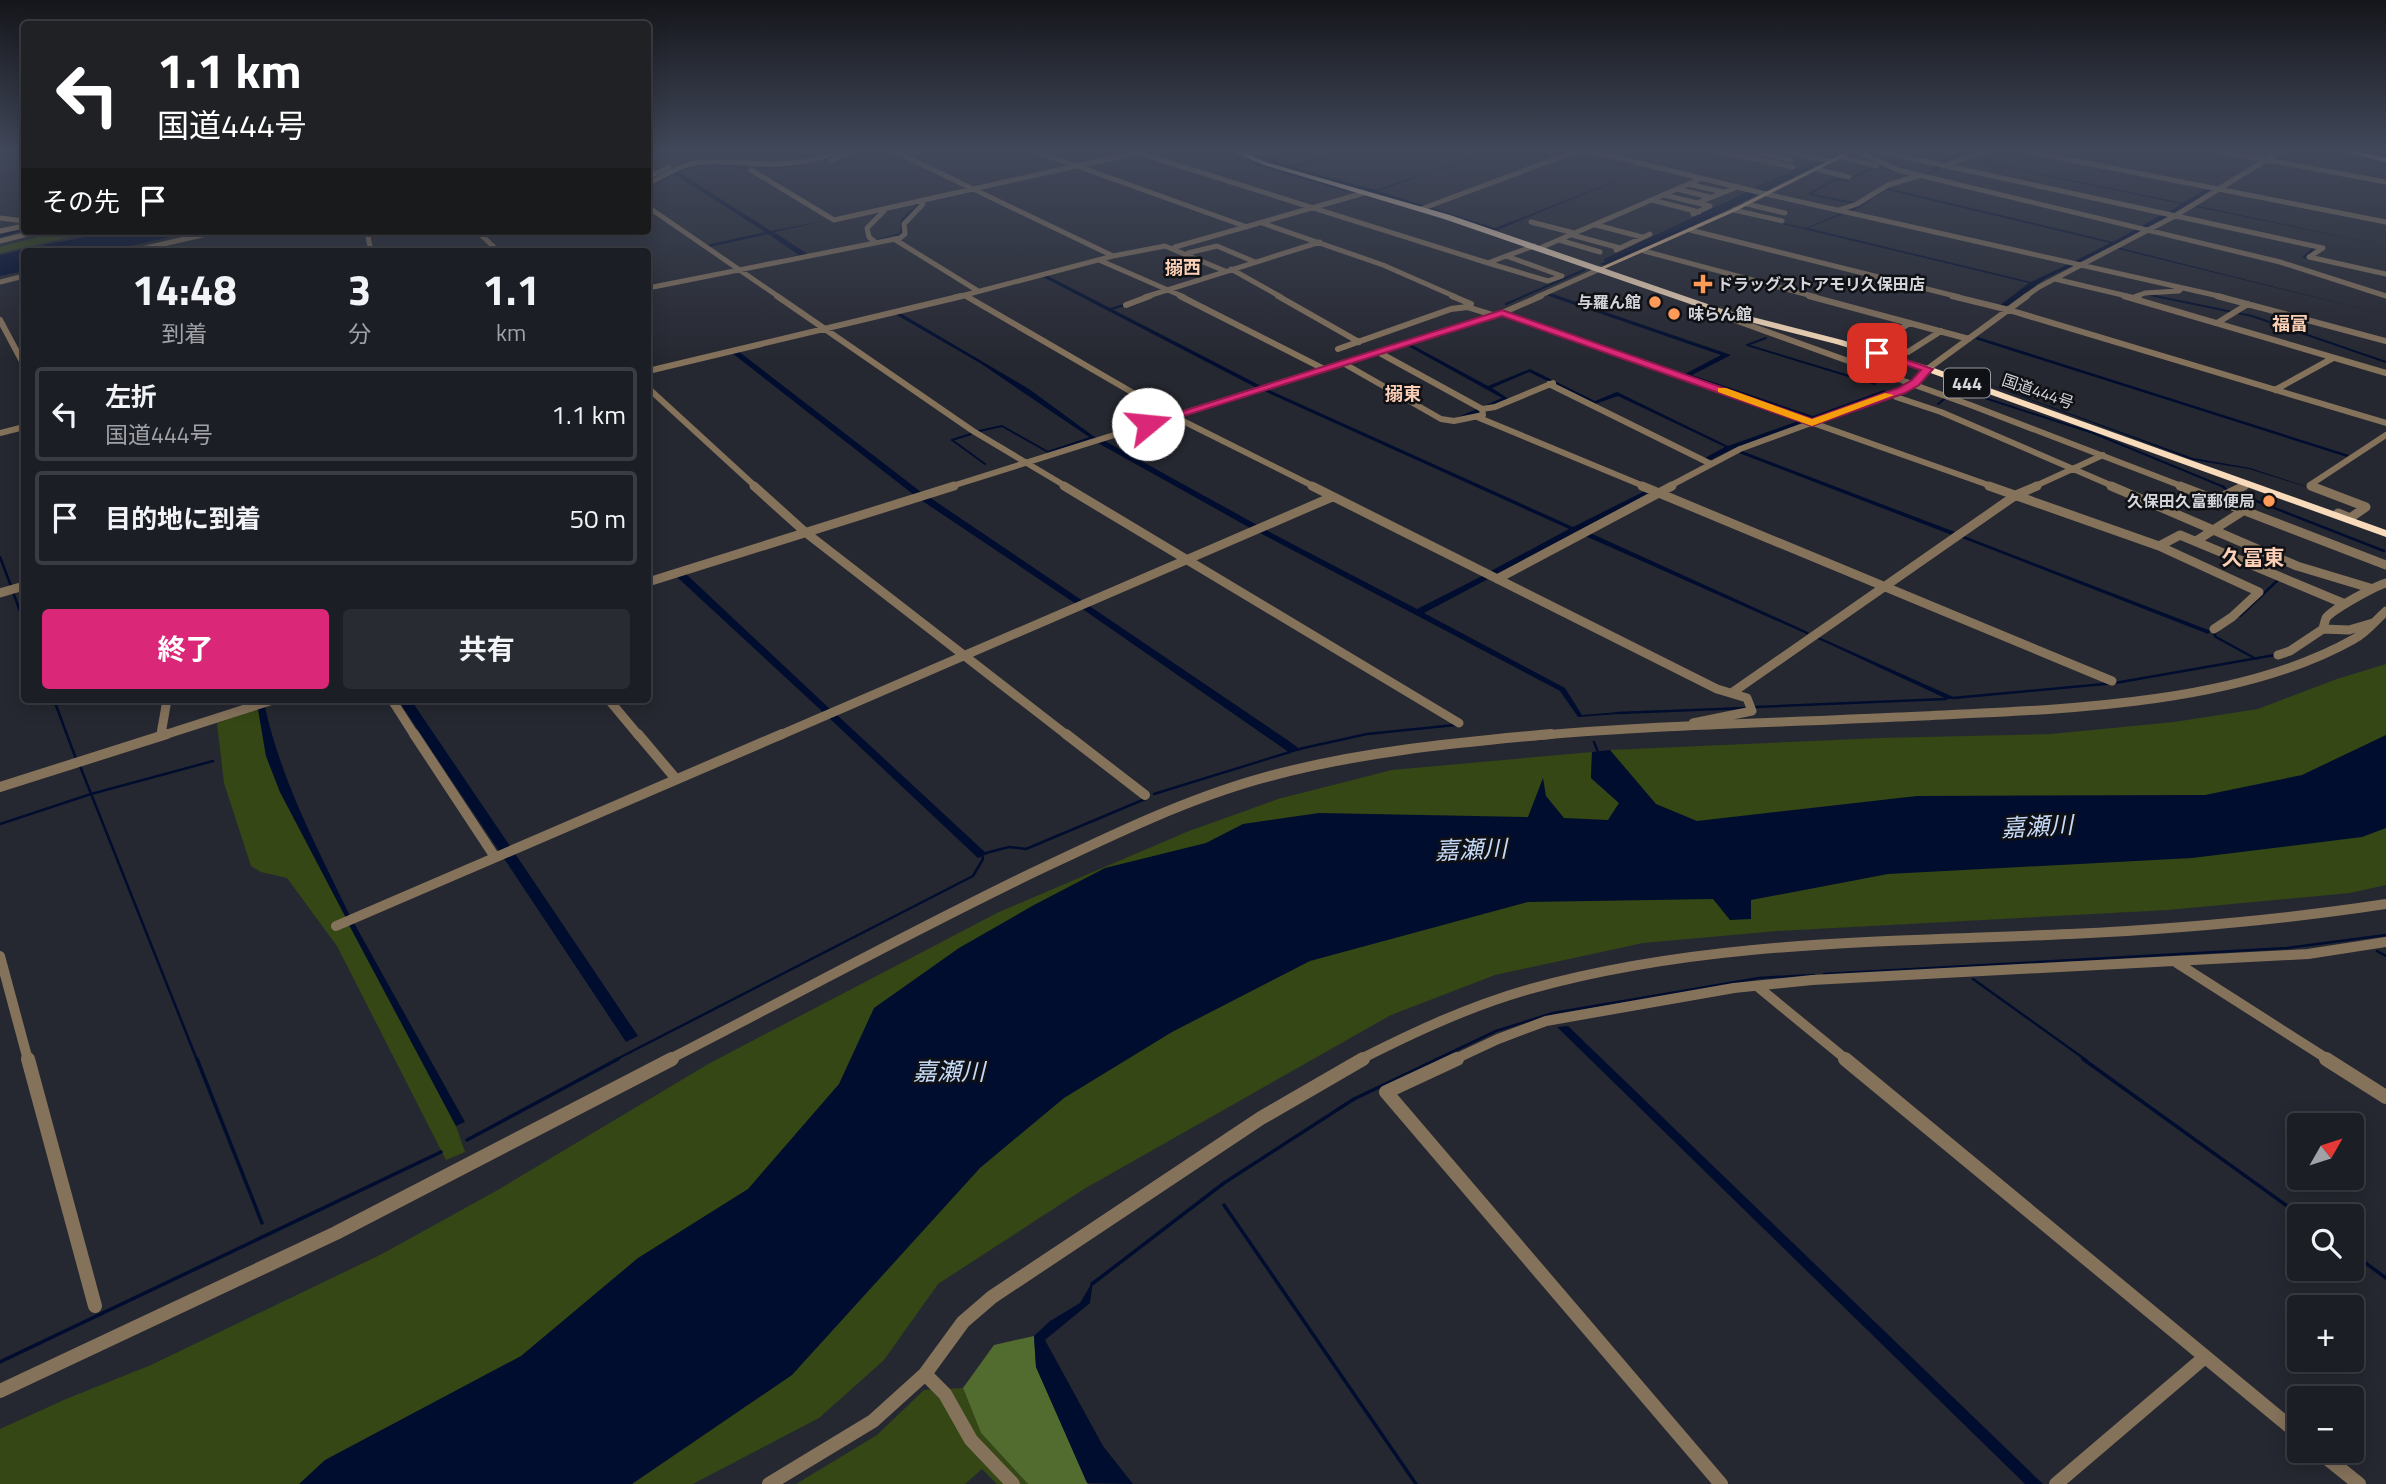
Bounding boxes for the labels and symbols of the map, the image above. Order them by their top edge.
district label: 搦西 [1165,254,1201,281]
place label: ドラッグストアモリ久保田店 [1717,272,1925,296]
marker: ドラッグストアモリ久保田店 [1695,276,1711,292]
place label: 与羅ん館 [1577,290,1641,314]
marker: 与羅ん館 [1647,294,1663,310]
place label: 味らん館 [1688,302,1752,326]
marker: 味らん館 [1666,306,1682,322]
district label: 福富 [2272,310,2308,337]
pin [1847,323,1907,383]
street label: 国道444号 [1999,367,2077,415]
road number: 444 [1944,368,1990,398]
district label: 搦東 [1385,380,1421,407]
position arrow [1111,387,1185,461]
place label: 久保田久富郵便局 [2127,489,2255,513]
marker: 久保田久富郵便局 [2261,493,2277,509]
district label: 久冨東 [2222,541,2285,573]
water label: 嘉瀬川 [2000,806,2077,846]
water label: 嘉瀬川 [1434,830,1511,868]
water label: 嘉瀬川 [913,1053,988,1089]
north arrow [2287,1113,2364,1190]

